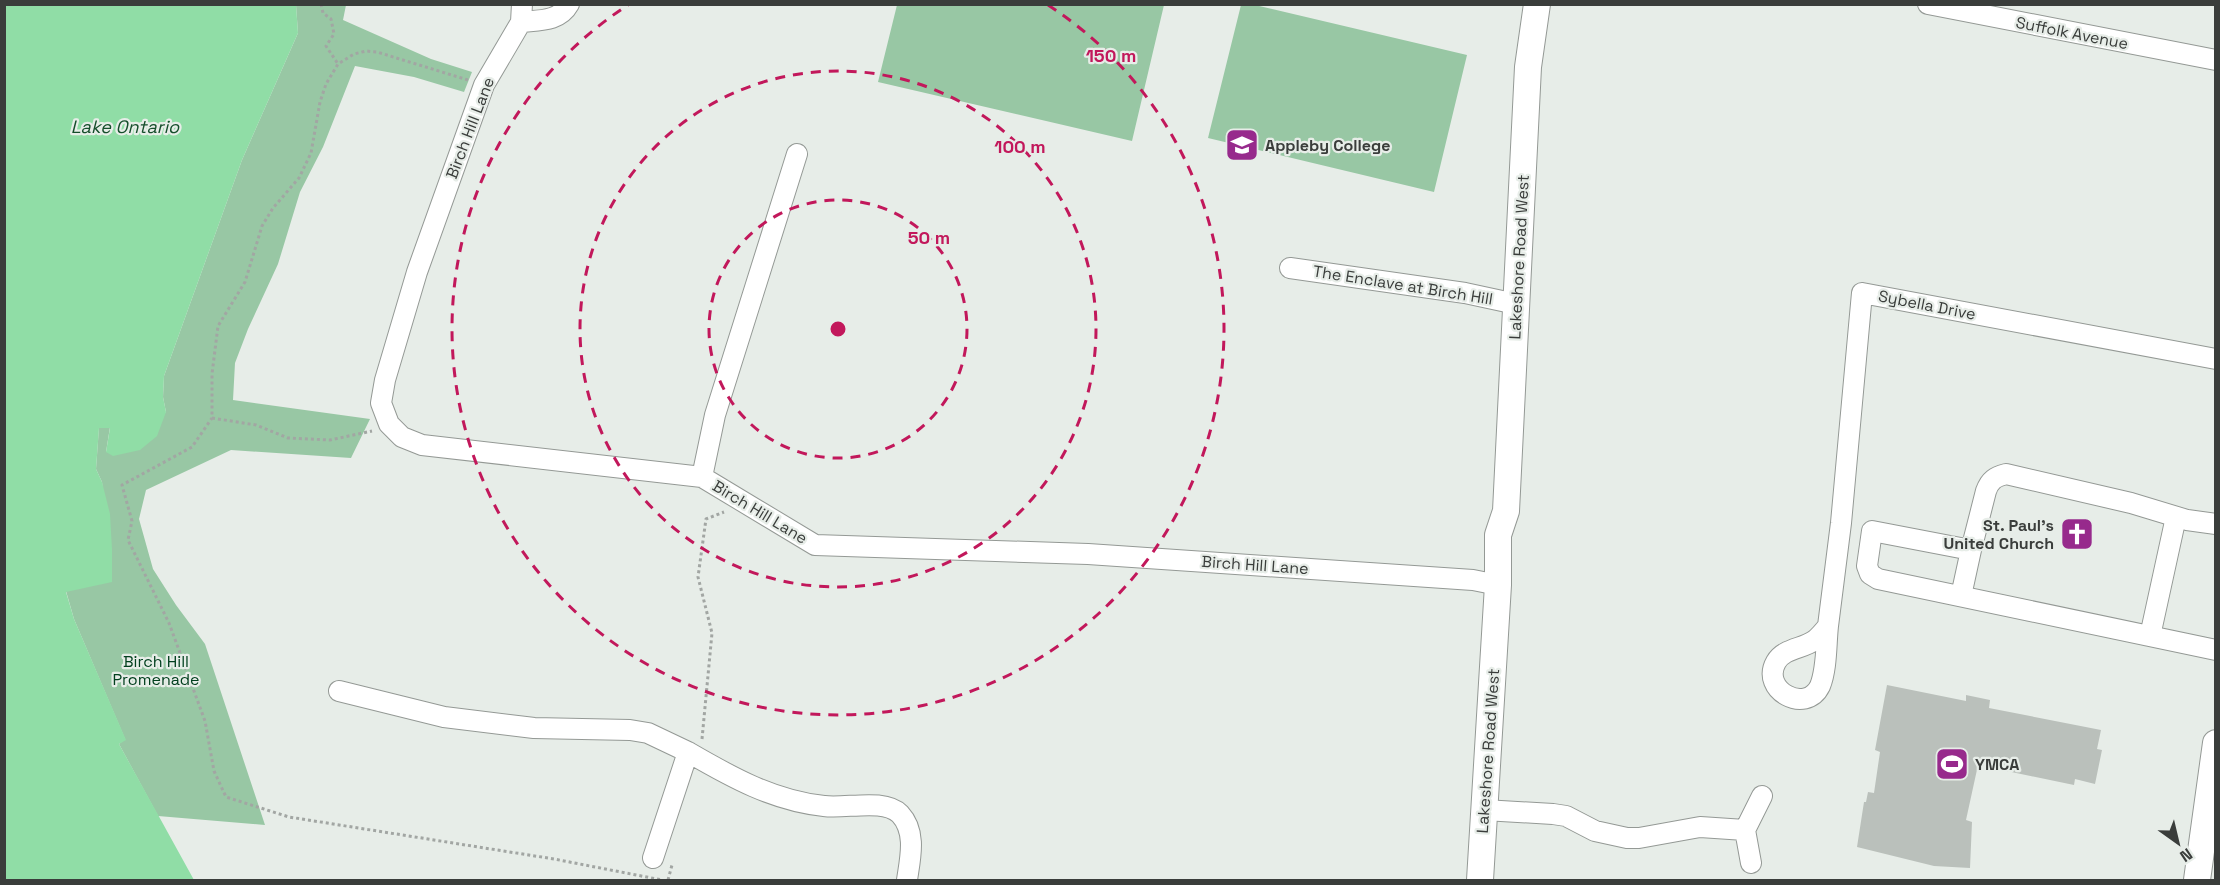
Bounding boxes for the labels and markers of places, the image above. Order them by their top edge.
school or university icon: Appleby College [1224,127,1260,163]
place label: Appleby College [1265,135,1390,156]
centre of rings [828,319,848,339]
place label: St. Paul's United Church [1943,515,2054,554]
church icon: St. Paul's United Church [2059,516,2095,552]
sports icon: YMCA [1934,746,1970,782]
place label: YMCA [1975,754,2019,775]

